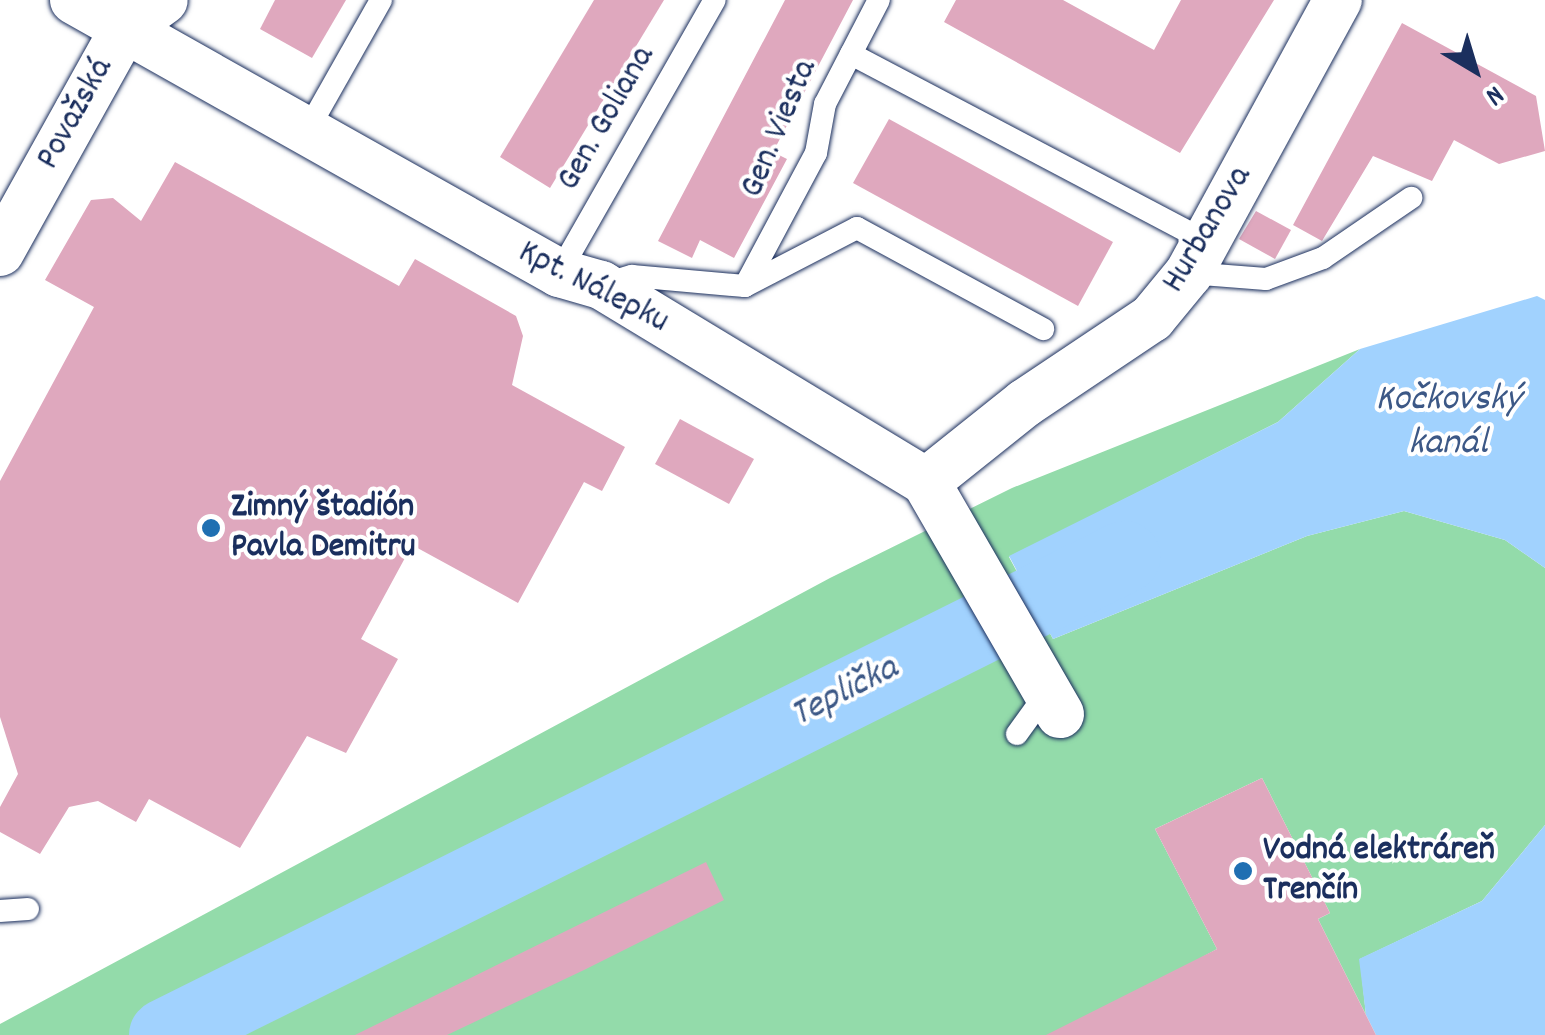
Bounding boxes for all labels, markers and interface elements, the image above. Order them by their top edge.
north arrow [1425,20,1525,120]
street label: Gen. Goliana [549,39,665,199]
street label: Považská [28,51,124,177]
street label: Gen. Viesta [732,54,828,204]
text: N [1476,74,1511,114]
street label: Hurbanova [1154,159,1262,301]
street label: Kpt. Nálepku [511,232,675,344]
water label: Kočkovský kanál [1375,378,1521,468]
place label: Zimný štadión Pavla Demitru [231,487,416,569]
marker: Zimný štadión Pavla Demitru [200,517,222,539]
water label: Teplička [784,647,906,739]
place label: Vodná elektráreň Trenčín [1263,830,1495,912]
marker: Vodná elektráreň Trenčín [1232,860,1254,882]

